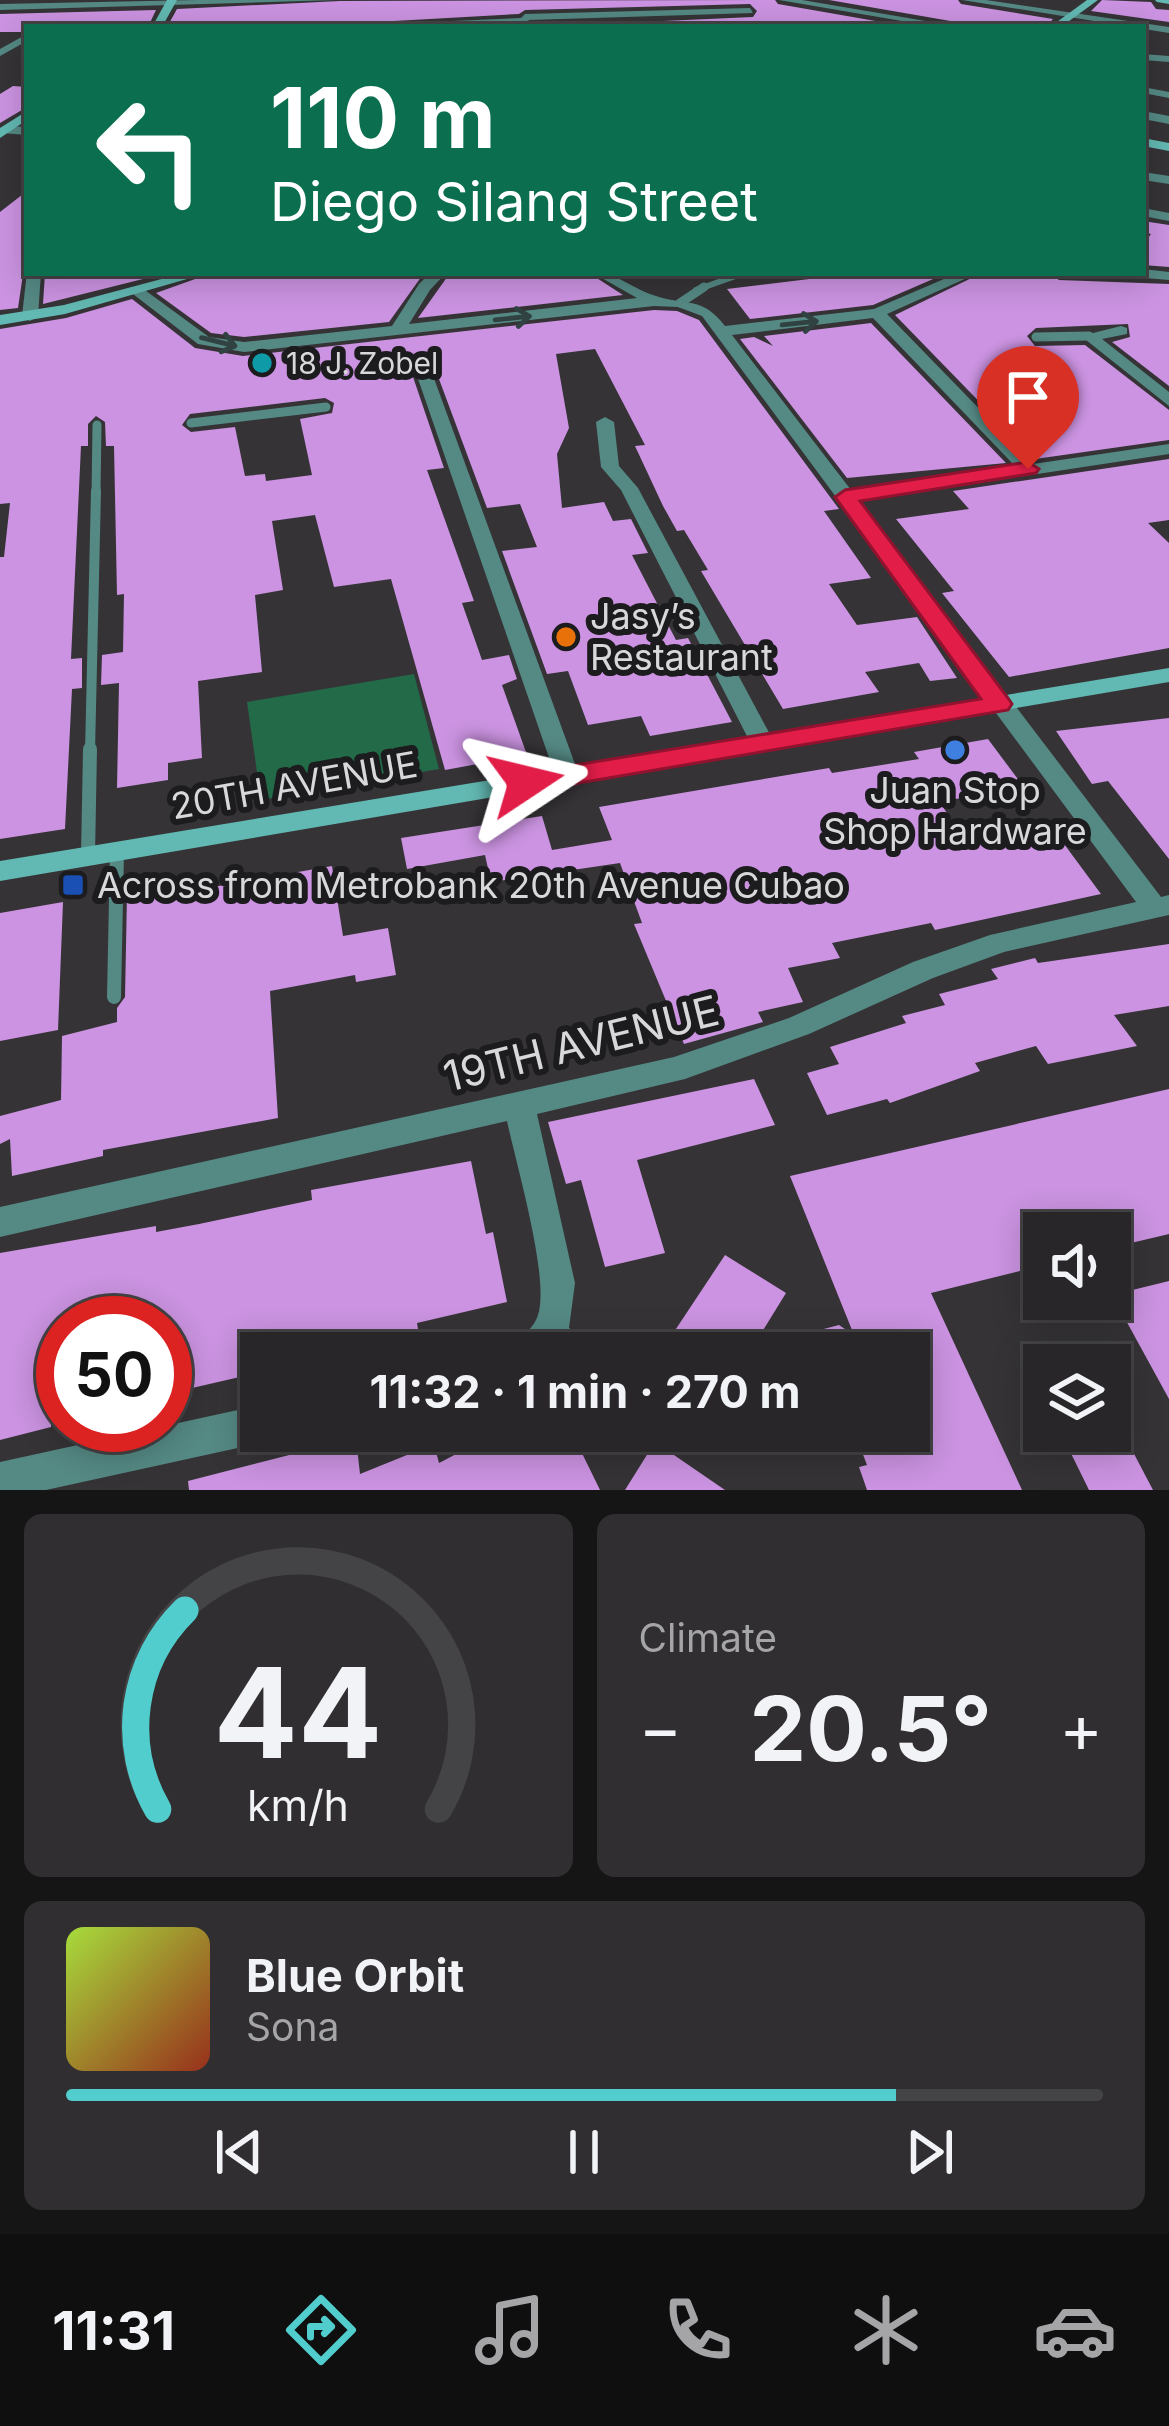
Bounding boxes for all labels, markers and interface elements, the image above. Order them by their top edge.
text: 110 m [270,67,496,168]
icon: left [72,72,228,228]
text: Diego Silang Street [270,169,758,234]
one-way arrow [493,306,532,329]
one-way arrow [780,311,819,334]
one-way arrow [199,332,237,354]
place label: 18 J. Zobel [286,345,438,381]
pin [977,346,1079,469]
marker: 18 J. Zobel [249,350,275,376]
icon: arrive [995,364,1061,430]
place label: Jasy’s Restaurant [590,594,773,679]
marker: Jasy’s Restaurant [553,624,579,650]
position arrow [463,719,589,845]
marker: Juan Stop Shop Hardware [942,737,968,763]
street label: 20TH AVENUE [167,742,421,828]
place label: Juan Stop Shop Hardware [823,768,1087,853]
place label: Across from Metrobank 20th Avenue Cubao [97,863,845,907]
marker: Across from Metrobank 20th Avenue Cubao [60,872,86,898]
street label: 19TH AVENUE [438,984,724,1102]
map controls [1023,1212,1131,1452]
button: sound [1023,1212,1131,1320]
speed limit sign: 50 [36,1296,192,1452]
button: layers [1023,1344,1131,1452]
text: 11:32 · 1 min · 270 m [369,1364,801,1419]
text: Climate [639,1614,777,1661]
text: 44 [214,1637,383,1788]
text: 20.5° [749,1674,992,1783]
text: − [639,1688,682,1768]
text: + [1059,1688,1103,1768]
text: km/h [247,1778,349,1830]
text: Blue Orbit [246,1948,464,2003]
text: Sona [246,2003,339,2050]
icon: previous [206,2119,272,2185]
icon: pause [551,2119,617,2185]
icon: next [897,2119,963,2185]
icon: directions [279,2288,363,2372]
icon: music [468,2288,552,2372]
icon: phone [656,2288,740,2372]
icon: climate [844,2288,928,2372]
icon: car [1033,2288,1117,2372]
text: 11:31 [52,2298,175,2363]

